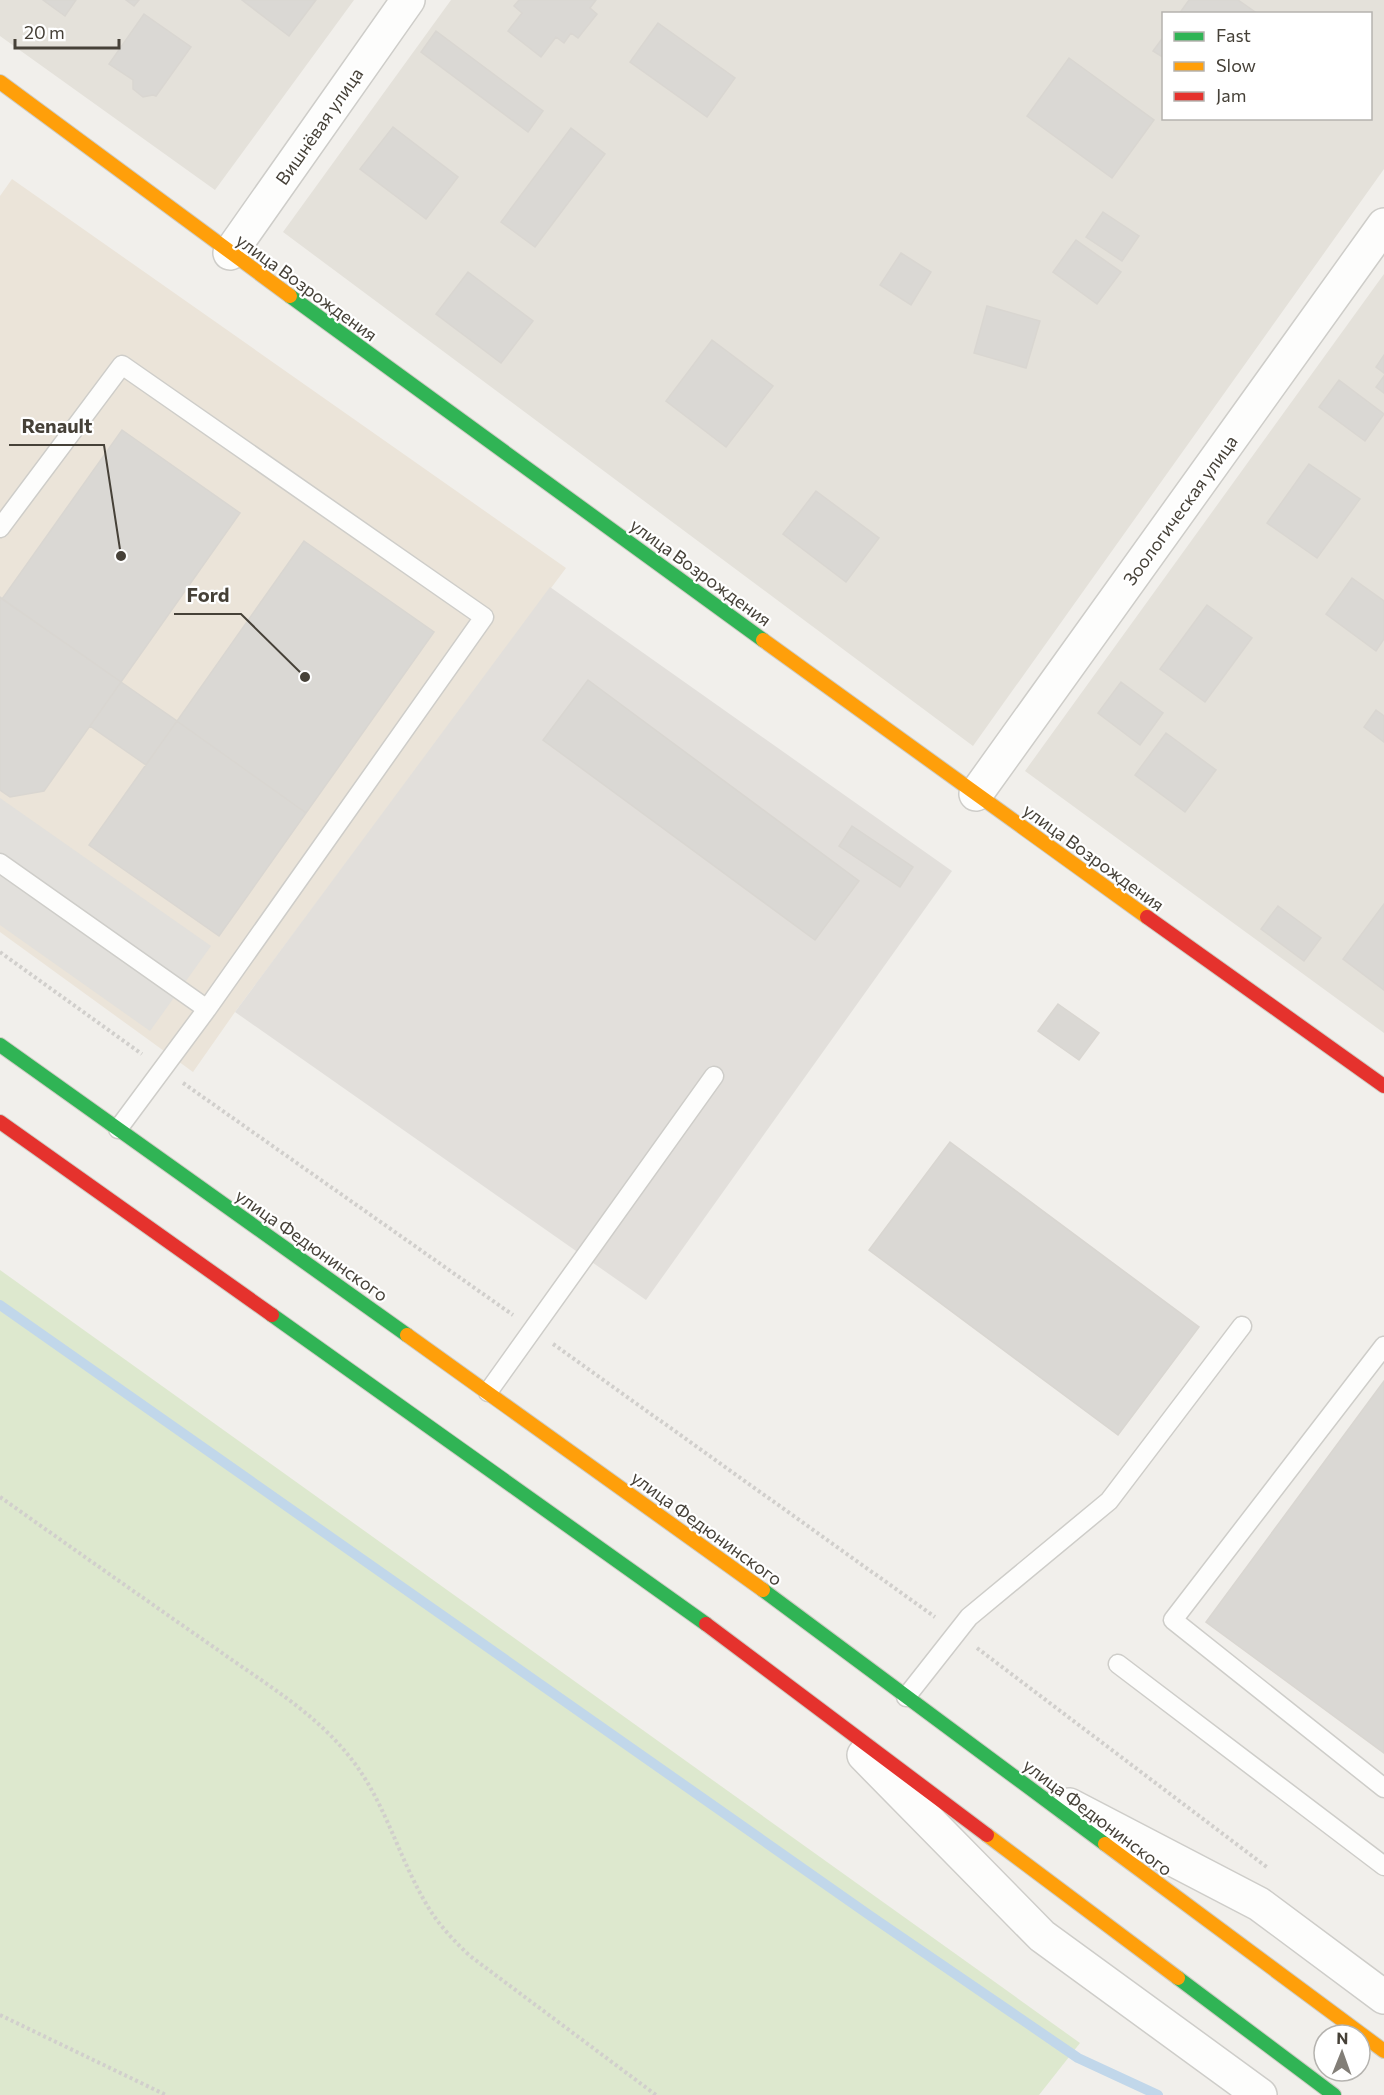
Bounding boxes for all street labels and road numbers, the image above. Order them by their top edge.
street label: Вишнёвая улица [271,63,367,189]
street label: улица Возрождения [232,228,382,346]
street label: Зоологическая улица [1118,431,1242,589]
street label: улица Возрождения [626,513,776,631]
street label: улица Возрождения [1019,798,1169,916]
street label: улица Федюнинского [232,1184,392,1306]
street label: улица Федюнинского [627,1466,787,1590]
street label: улица Федюнинского [1019,1754,1177,1880]

